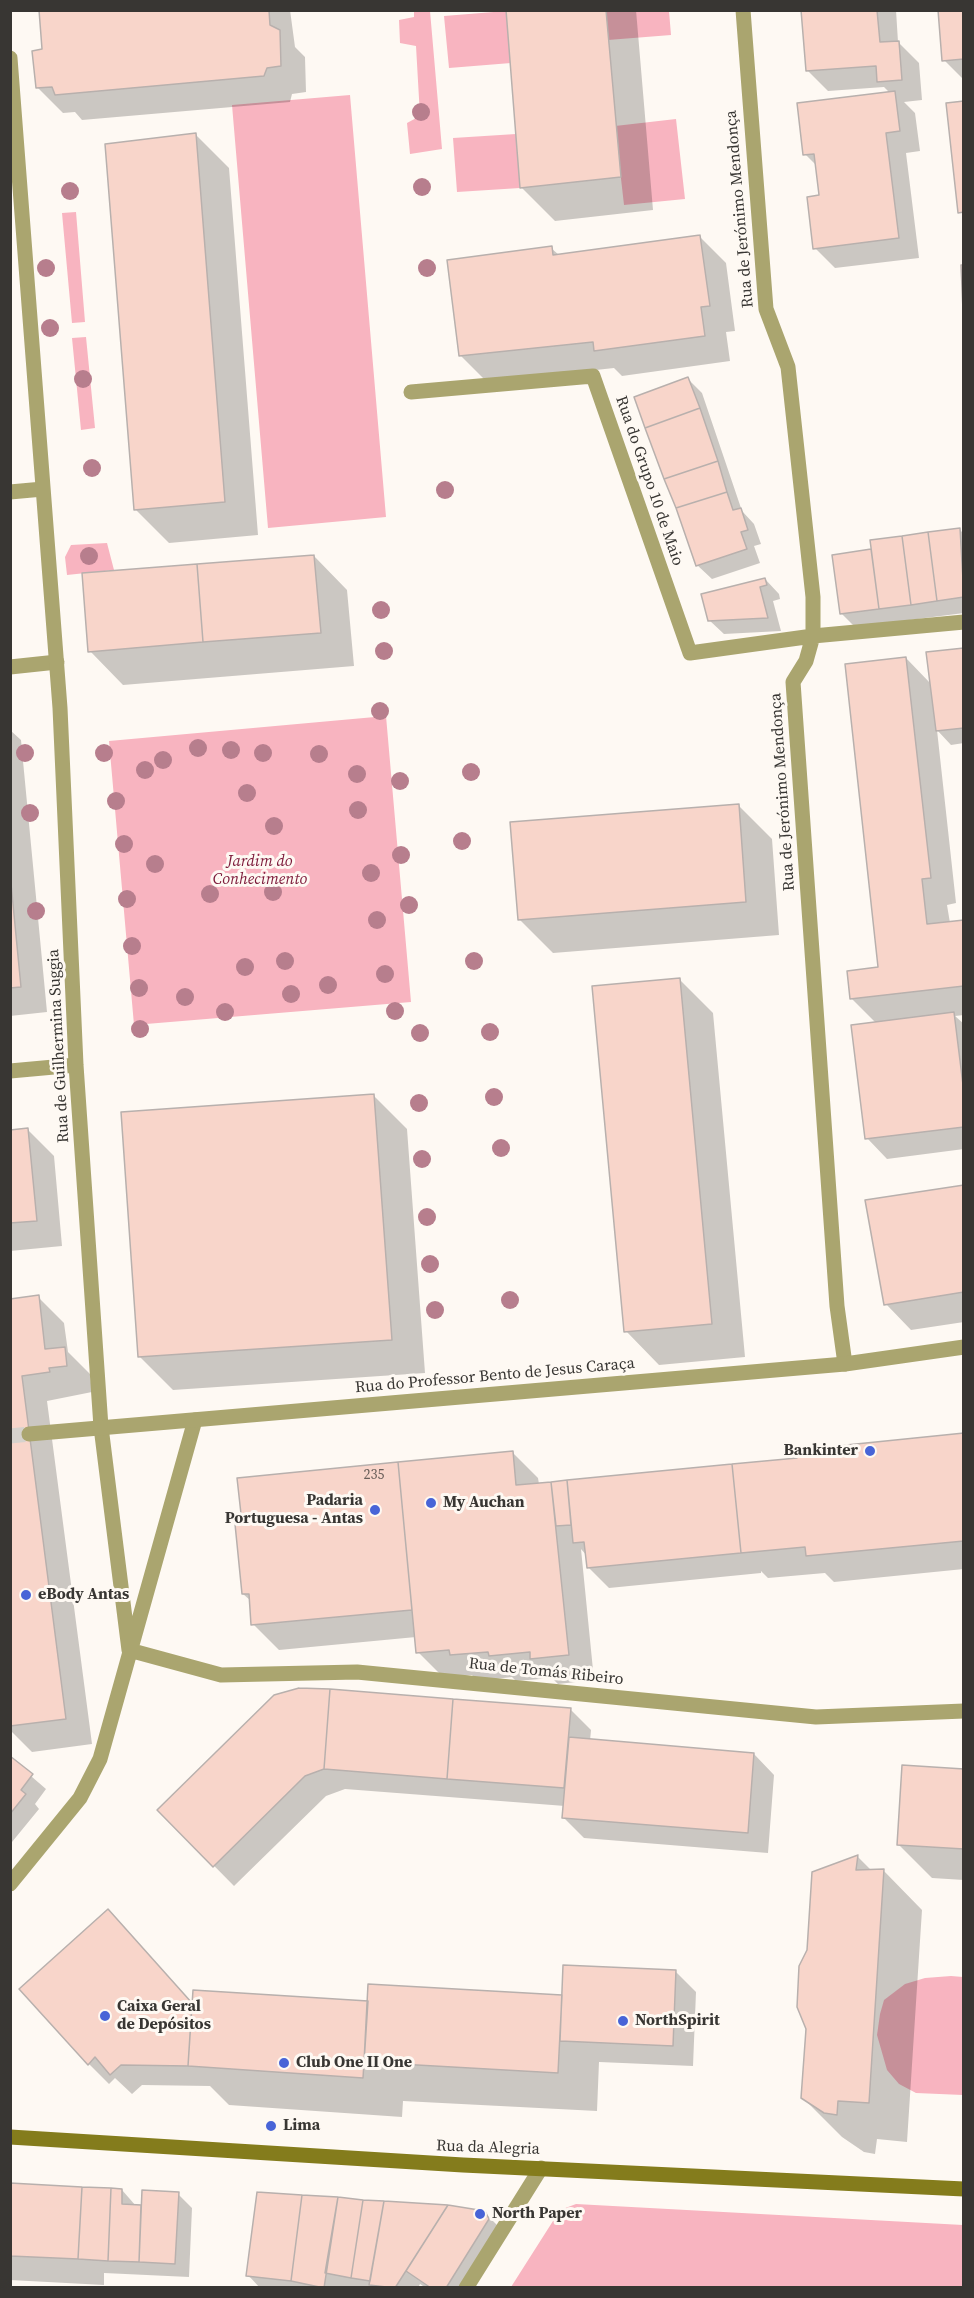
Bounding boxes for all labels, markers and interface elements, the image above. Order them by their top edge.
street label: Rua de Jerónimo Mendonça [722,109,758,309]
street label: Rua do Grupo 10 de Maio [611,394,687,568]
street label: Rua de Jerónimo Mendonça [767,692,799,892]
park label: Jardim do Conhecimento [213,852,307,890]
street label: Rua de Guilhermina Suggia [44,949,74,1143]
street label: Rua do Professor Bento de Jesus Caraça [354,1354,636,1398]
place label: Bankinter [783,1441,858,1461]
marker: Bankinter [863,1444,877,1458]
house number: 235 [364,1467,384,1483]
place label: Padaria Portuguesa - Antas [225,1491,363,1529]
place label: My Auchan [443,1493,525,1513]
marker: My Auchan [424,1496,438,1510]
marker: Padaria Portuguesa - Antas [368,1503,382,1517]
place label: eBody Antas [38,1585,129,1605]
marker: eBody Antas [19,1588,33,1602]
street label: Rua de Tomás Ribeiro [468,1654,624,1690]
place label: Caixa Geral de Depósitos [117,1997,211,2035]
marker: Caixa Geral de Depósitos [98,2009,112,2023]
place label: NorthSpirit [635,2011,720,2031]
marker: NorthSpirit [616,2014,630,2028]
place label: Club One II One [296,2053,412,2073]
marker: Club One II One [277,2056,291,2070]
place label: Lima [283,2116,320,2136]
marker: Lima [264,2119,278,2133]
street label: Rua da Alegria [436,2137,540,2159]
place label: North Paper [492,2204,582,2224]
marker: North Paper [473,2207,487,2221]

